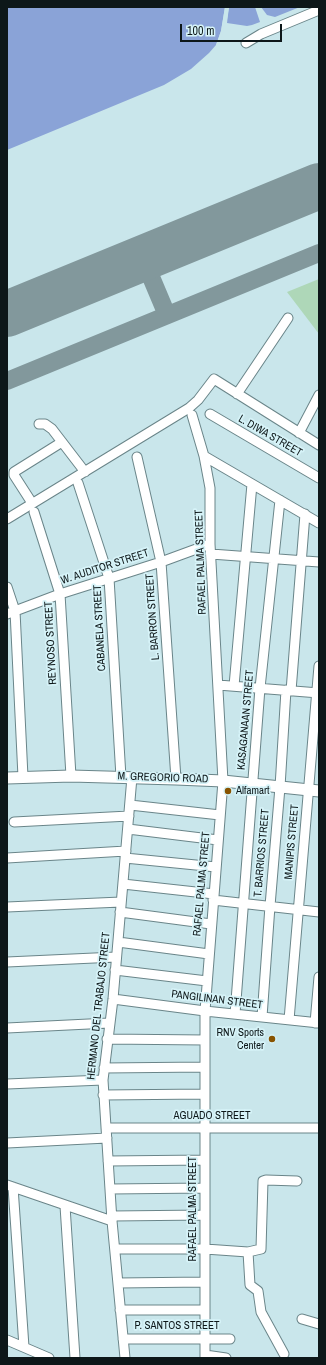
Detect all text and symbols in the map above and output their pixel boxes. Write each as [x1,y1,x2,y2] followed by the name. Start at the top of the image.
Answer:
[182,16,284,42] scale bar
[187,23,214,39] text: 100 m
[236,412,304,460] street label: L. DIWA STREET
[193,509,209,615] street label: RAFAEL PALMA STREET
[59,547,151,587] street label: W. AUDITOR STREET
[143,573,163,661] street label: L. BARRON STREET
[91,585,109,671] street label: CABANELA STREET
[42,601,60,685] street label: REYNOSO STREET
[235,669,257,771] street label: KASAGANAAN STREET
[117,770,209,786] street label: M. GREGORIO ROAD
[236,784,270,798] place label: Alfamart
[223,786,233,796] marker: Alfamart
[282,804,302,880] street label: MANIPIS STREET
[252,808,272,898] street label: T. BARRIOS STREET
[191,831,213,937] street label: RAFAEL PALMA STREET
[85,932,113,1080] street label: HERMANO DEL TRABAJO STREET
[171,988,263,1012] street label: PANGILINAN STREET
[216,1026,264,1052] place label: RNV Sports Center
[267,1034,277,1044] marker: RNV Sports Center
[173,1109,251,1123] street label: AGUADO STREET
[186,1156,200,1262] street label: RAFAEL PALMA STREET
[135,1319,219,1333] street label: P. SANTOS STREET

